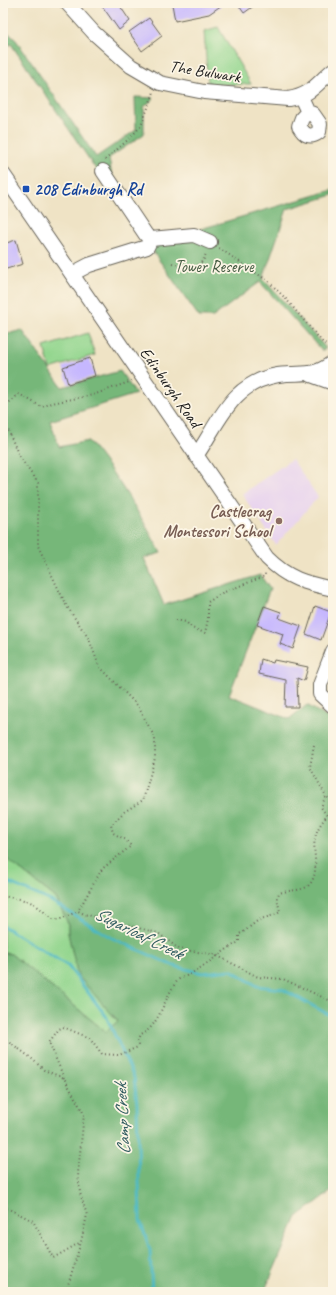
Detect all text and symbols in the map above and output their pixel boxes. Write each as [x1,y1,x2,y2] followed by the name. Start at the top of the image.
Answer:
[168,56,244,88] street label: The Bulwark
[34,179,145,200] place label: 208 Edinburgh Rd
[21,184,31,194] marker: 208 Edinburgh Rd
[174,256,255,277] park label: Tower Reserve
[135,343,207,433] street label: Edinburgh Road
[163,501,274,542] place label: Castlecrag Montessori School
[274,516,284,526] marker: Castlecrag Montessori School
[91,902,190,965] water label: Sugarloaf Creek
[109,1080,135,1155] water label: Camp Creek

